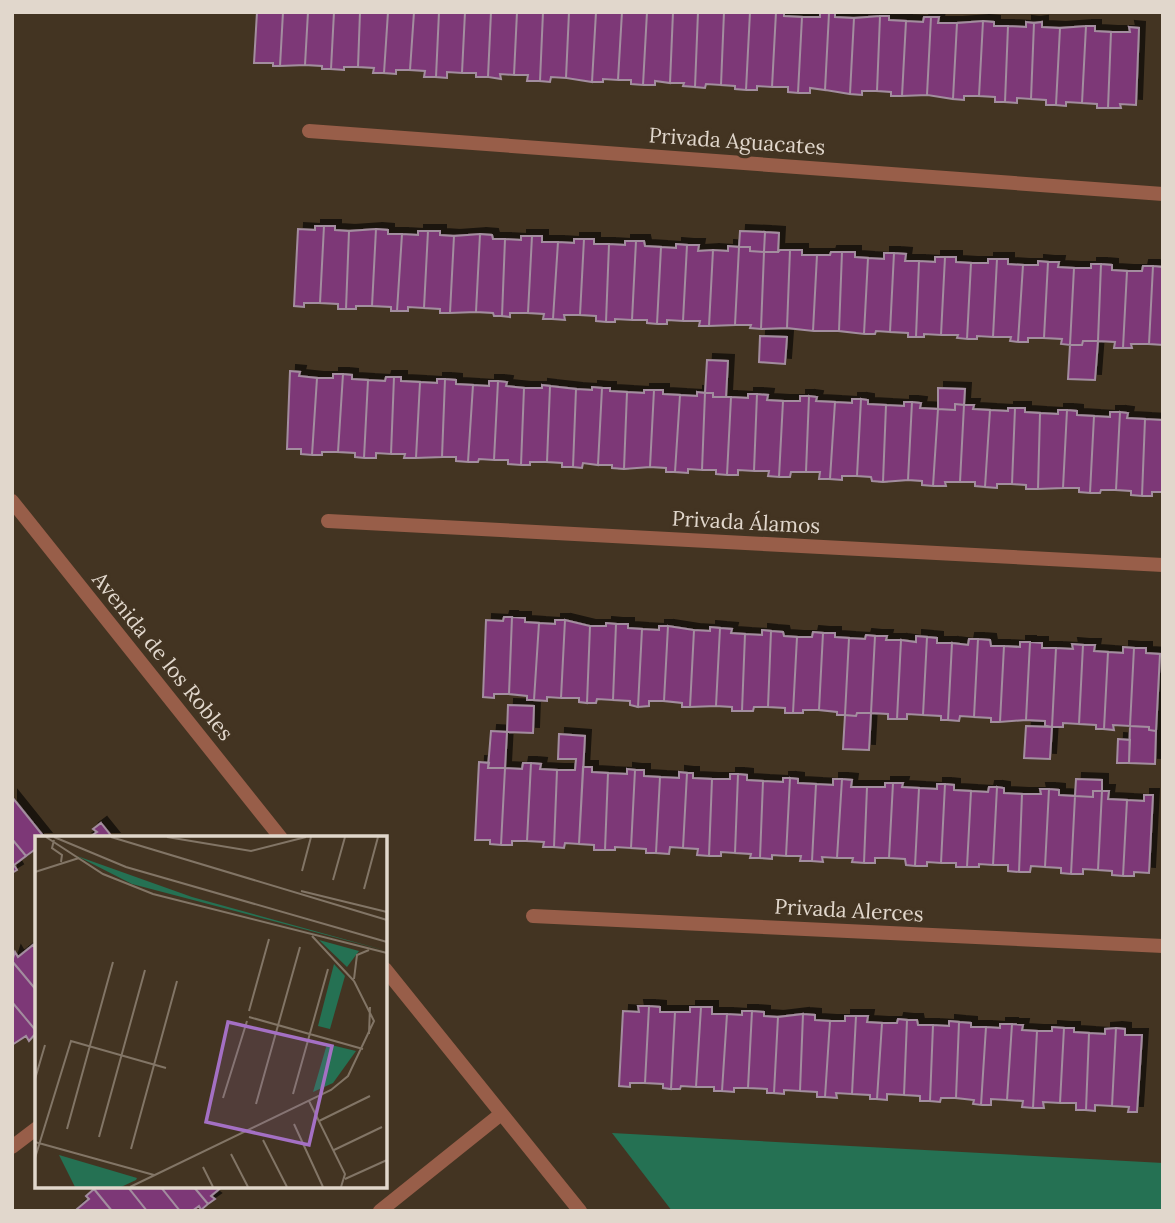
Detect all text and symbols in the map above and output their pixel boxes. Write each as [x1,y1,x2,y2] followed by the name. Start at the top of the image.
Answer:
[648,121,826,161] street label: Privada Aguacates
[671,505,821,539] street label: Privada Álamos
[86,565,239,746] street label: Avenida de los Robles
[35,836,387,1188] inset map
[774,893,924,927] street label: Privada Alerces

